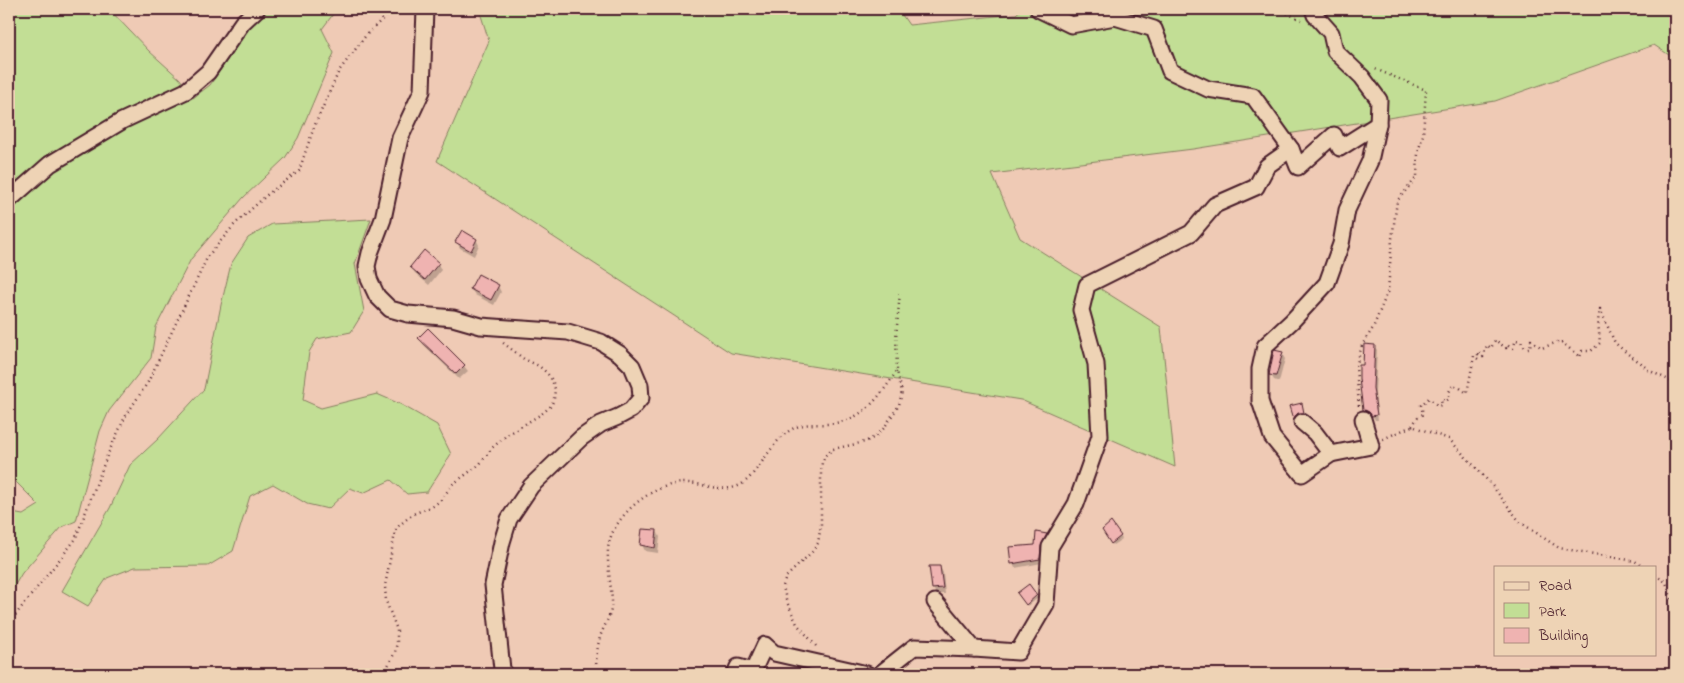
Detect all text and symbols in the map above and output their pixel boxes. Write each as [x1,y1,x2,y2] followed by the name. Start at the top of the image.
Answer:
[1494,566,1656,656] legend
[1539,575,1572,597] text: Road
[1539,601,1567,623] text: Park
[1538,625,1588,648] text: Building

